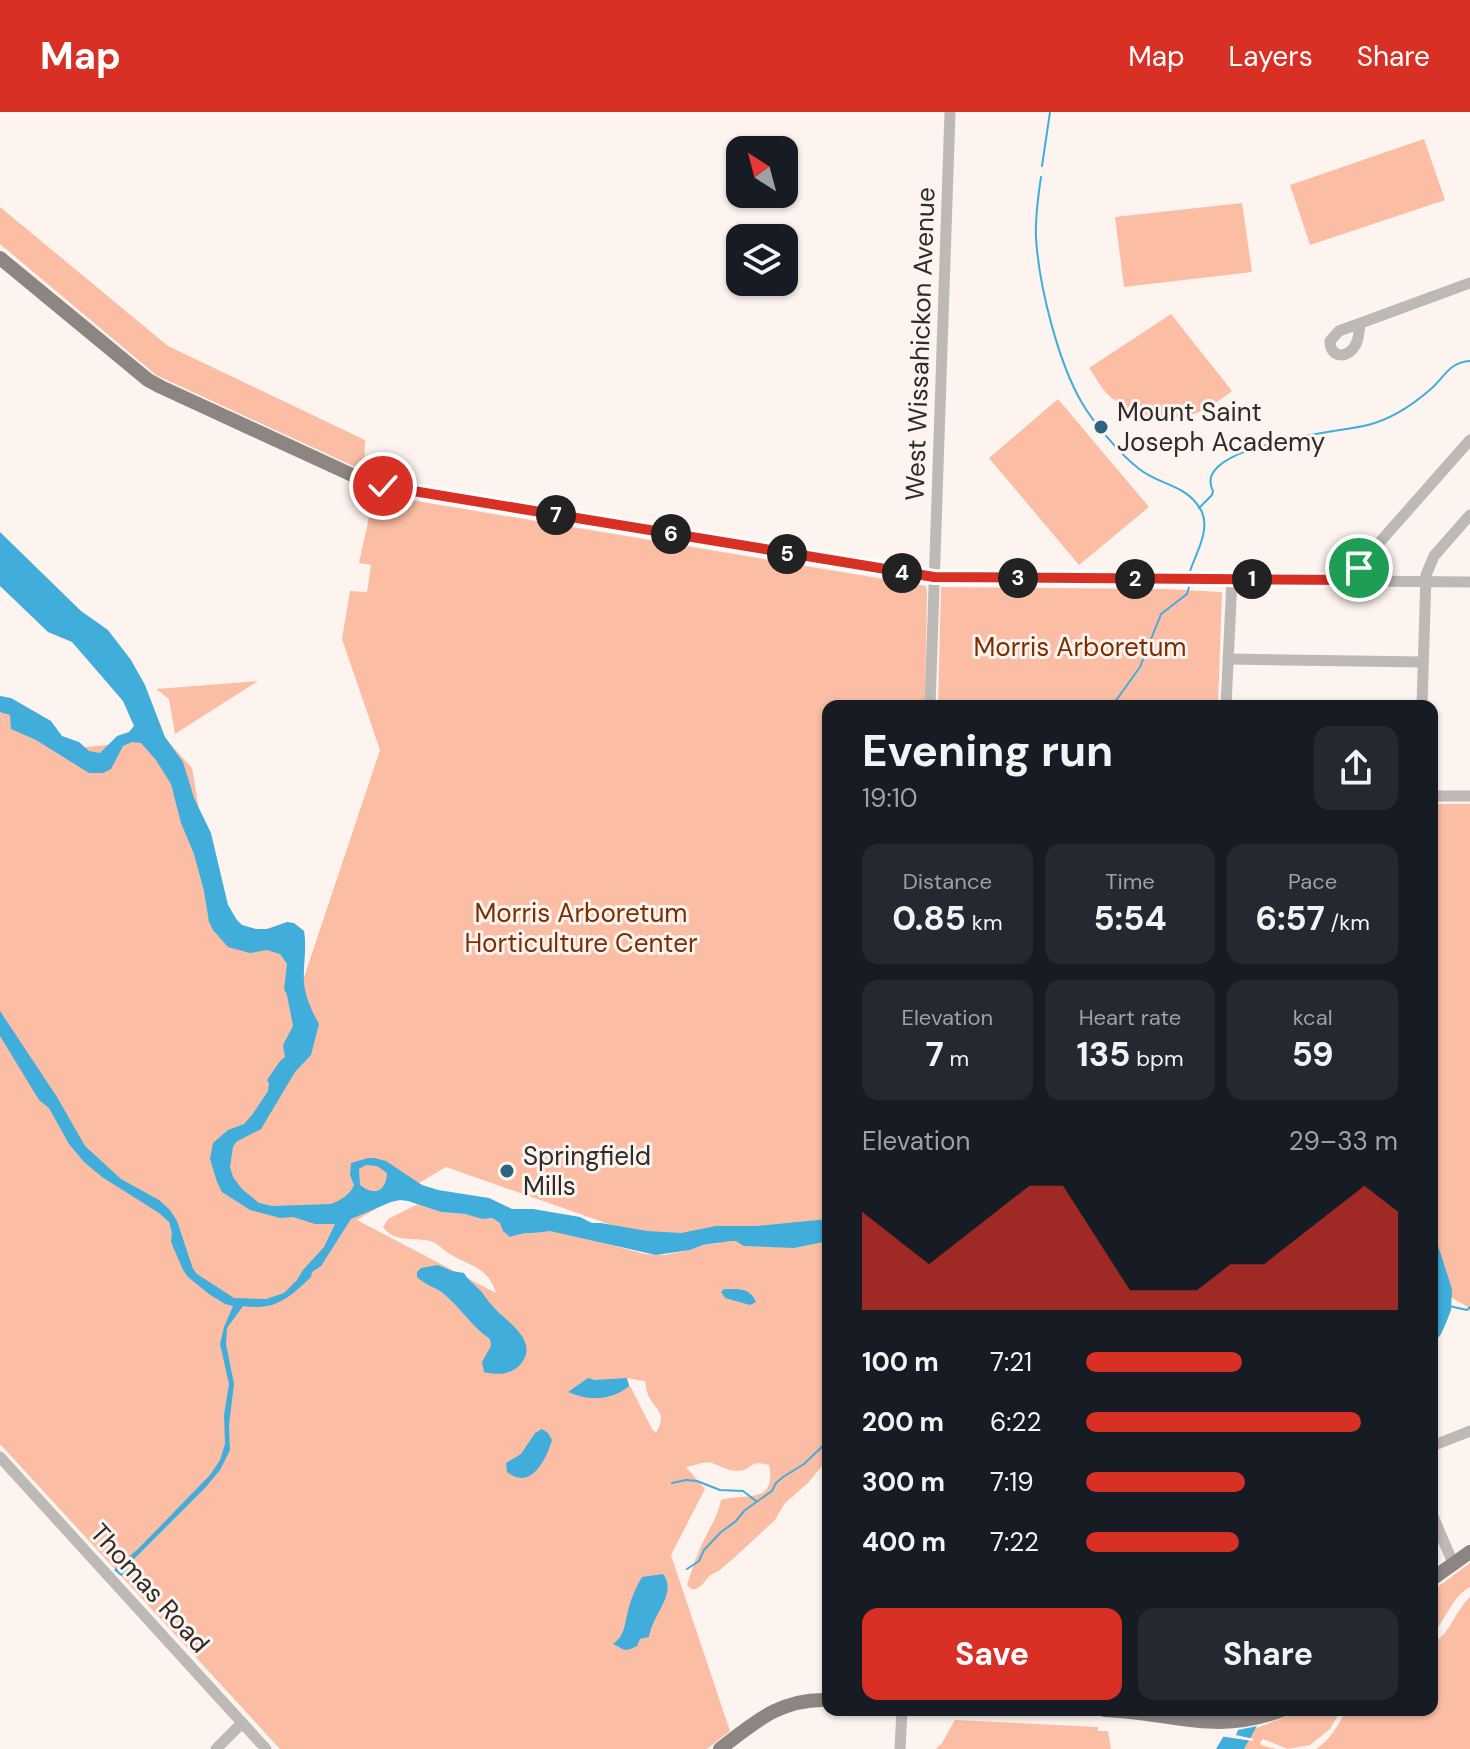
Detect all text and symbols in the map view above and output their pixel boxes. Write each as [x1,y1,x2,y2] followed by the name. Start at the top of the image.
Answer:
[40,31,121,81] text: Map
[1128,38,1185,75] text: Map
[1229,38,1313,75] text: Layers
[1357,38,1430,75] text: Share
[726,136,798,208] north arrow
[726,136,798,296] map controls
[898,187,942,501] street label: West Wissahickon Avenue
[726,224,798,296] button: layers
[1117,395,1325,459] place label: Mount Saint Joseph Academy
[1092,418,1110,436] marker: Mount Saint Joseph Academy
[349,452,417,520] pin
[361,464,405,508] icon: check
[536,495,576,535] pin: 7
[550,500,562,529] text: 7
[651,514,691,554] pin: 6
[664,519,678,548] text: 6
[767,534,807,574] pin: 5
[1325,534,1393,602] pin
[780,539,794,568] text: 5
[1337,546,1381,590] icon: arrive
[882,553,922,593] pin: 4
[895,558,909,587] text: 4
[998,558,1038,598] pin: 3
[1115,559,1155,599] pin: 2
[1232,559,1272,599] pin: 1
[1011,563,1025,592] text: 3
[1129,564,1141,593] text: 2
[1248,564,1256,593] text: 1
[973,630,1187,664] park label: Morris Arboretum
[862,722,1113,780] text: Evening run
[1314,726,1398,810] button: share
[862,781,918,815] text: 19:10
[903,867,992,896] text: Distance
[1105,867,1155,896] text: Time
[1288,867,1337,896] text: Pace
[464,896,698,960] park label: Morris Arboretum Horticulture Center
[892,896,966,941] text: 0.85
[1093,896,1167,941] text: 5:54
[1255,896,1325,941] text: 6:57
[966,908,1003,937] text: km
[1325,908,1370,937] text: /km
[901,1003,993,1032] text: Elevation
[1079,1003,1181,1032] text: Heart rate
[1293,1003,1333,1032] text: kcal
[925,1032,944,1077] text: 7
[1076,1032,1131,1077] text: 135
[1292,1032,1334,1077] text: 59
[944,1044,969,1073] text: m
[1131,1044,1184,1073] text: bpm
[862,1124,970,1158] text: Elevation
[1289,1124,1398,1158] text: 29–33 m
[523,1139,651,1203] place label: Springfield Mills
[498,1162,516,1180] marker: Springfield Mills
[862,1345,939,1379] text: 100 m
[990,1345,1032,1379] text: 7:21
[862,1405,944,1439] text: 200 m
[990,1405,1042,1439] text: 6:22
[862,1465,945,1499] text: 300 m
[990,1465,1034,1499] text: 7:19
[83,1516,217,1660] street label: Thomas Road
[862,1525,946,1559] text: 400 m
[990,1525,1039,1559] text: 7:22
[862,1608,1122,1700] button: Save
[1138,1608,1398,1700] button: Share

